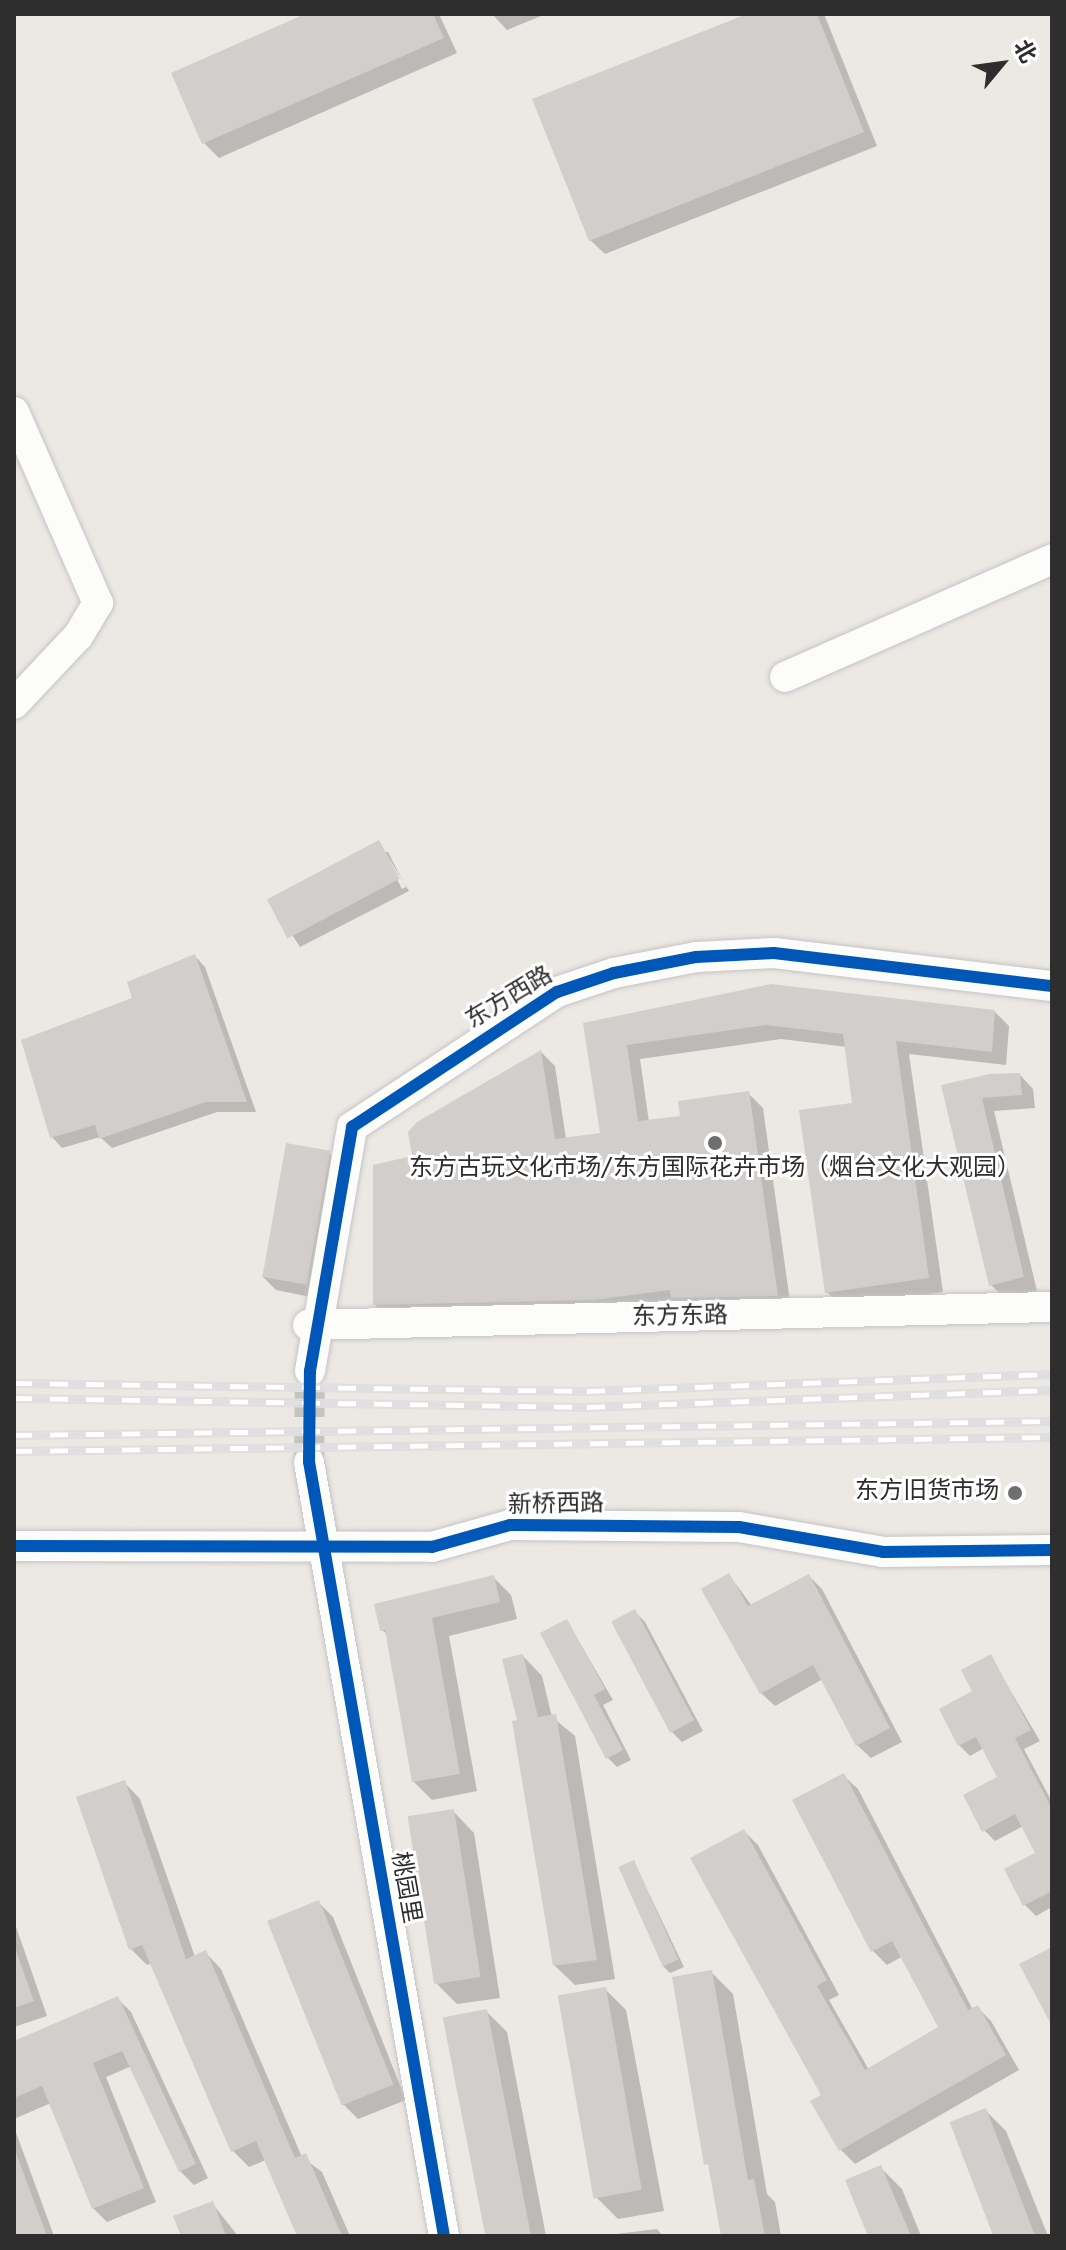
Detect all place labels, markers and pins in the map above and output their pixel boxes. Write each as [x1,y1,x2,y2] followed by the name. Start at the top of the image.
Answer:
[706,1134,724,1152] marker: 东方古玩文化市场/东方国际花卉市场（烟台文化大观园）
[409,1156,1021,1184] place label: 东方古玩文化市场/东方国际花卉市场（烟台文化大观园）
[855,1479,999,1507] place label: 东方旧货市场
[1006,1484,1024,1502] marker: 东方旧货市场

